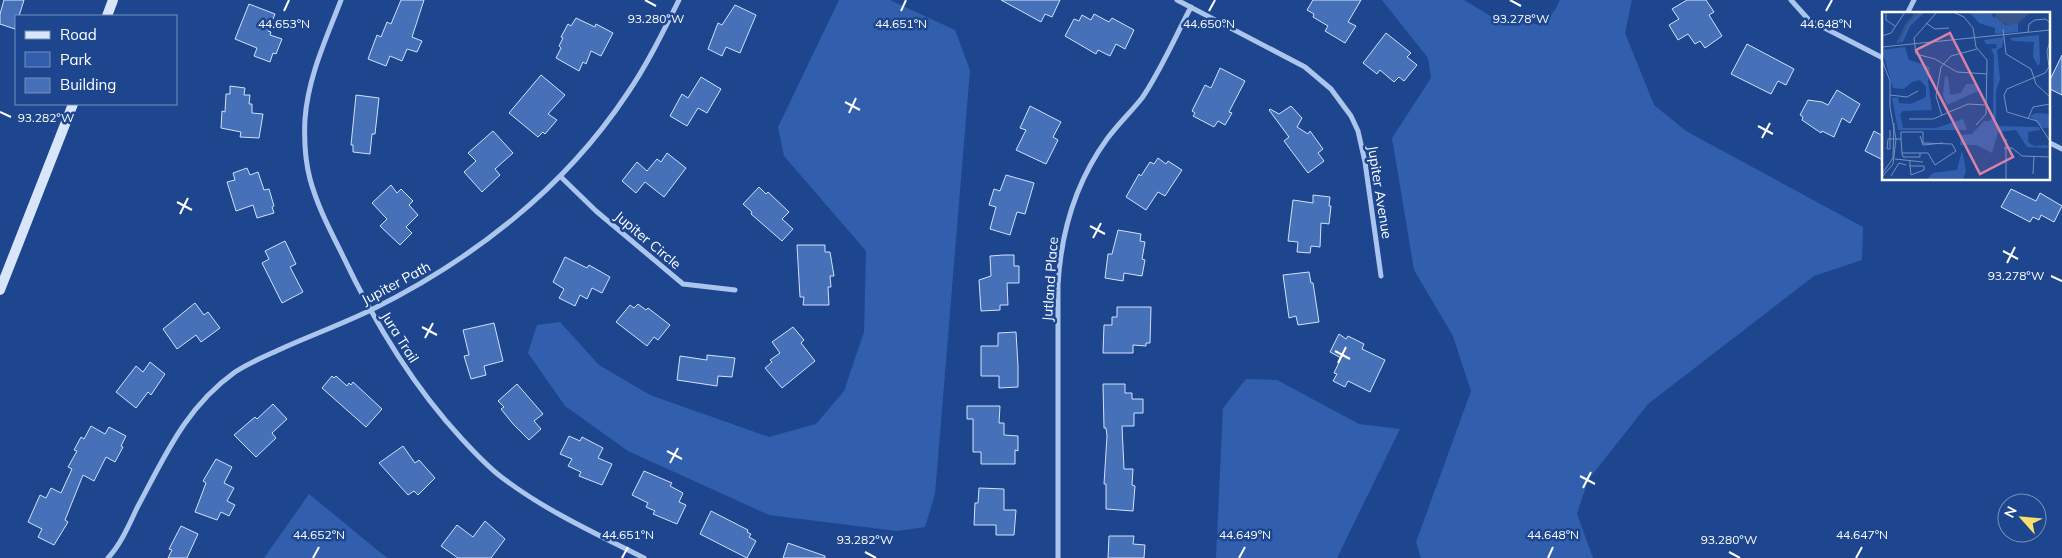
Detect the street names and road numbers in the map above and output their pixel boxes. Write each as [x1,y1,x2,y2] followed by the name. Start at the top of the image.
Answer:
[1364,144,1396,240] street label: Jupiter Avenue
[611,207,685,273] street label: Jupiter Circle
[1038,236,1062,322] street label: Jutland Place
[358,257,434,309] street label: Jupiter Path
[377,308,423,366] street label: Jura Trail

